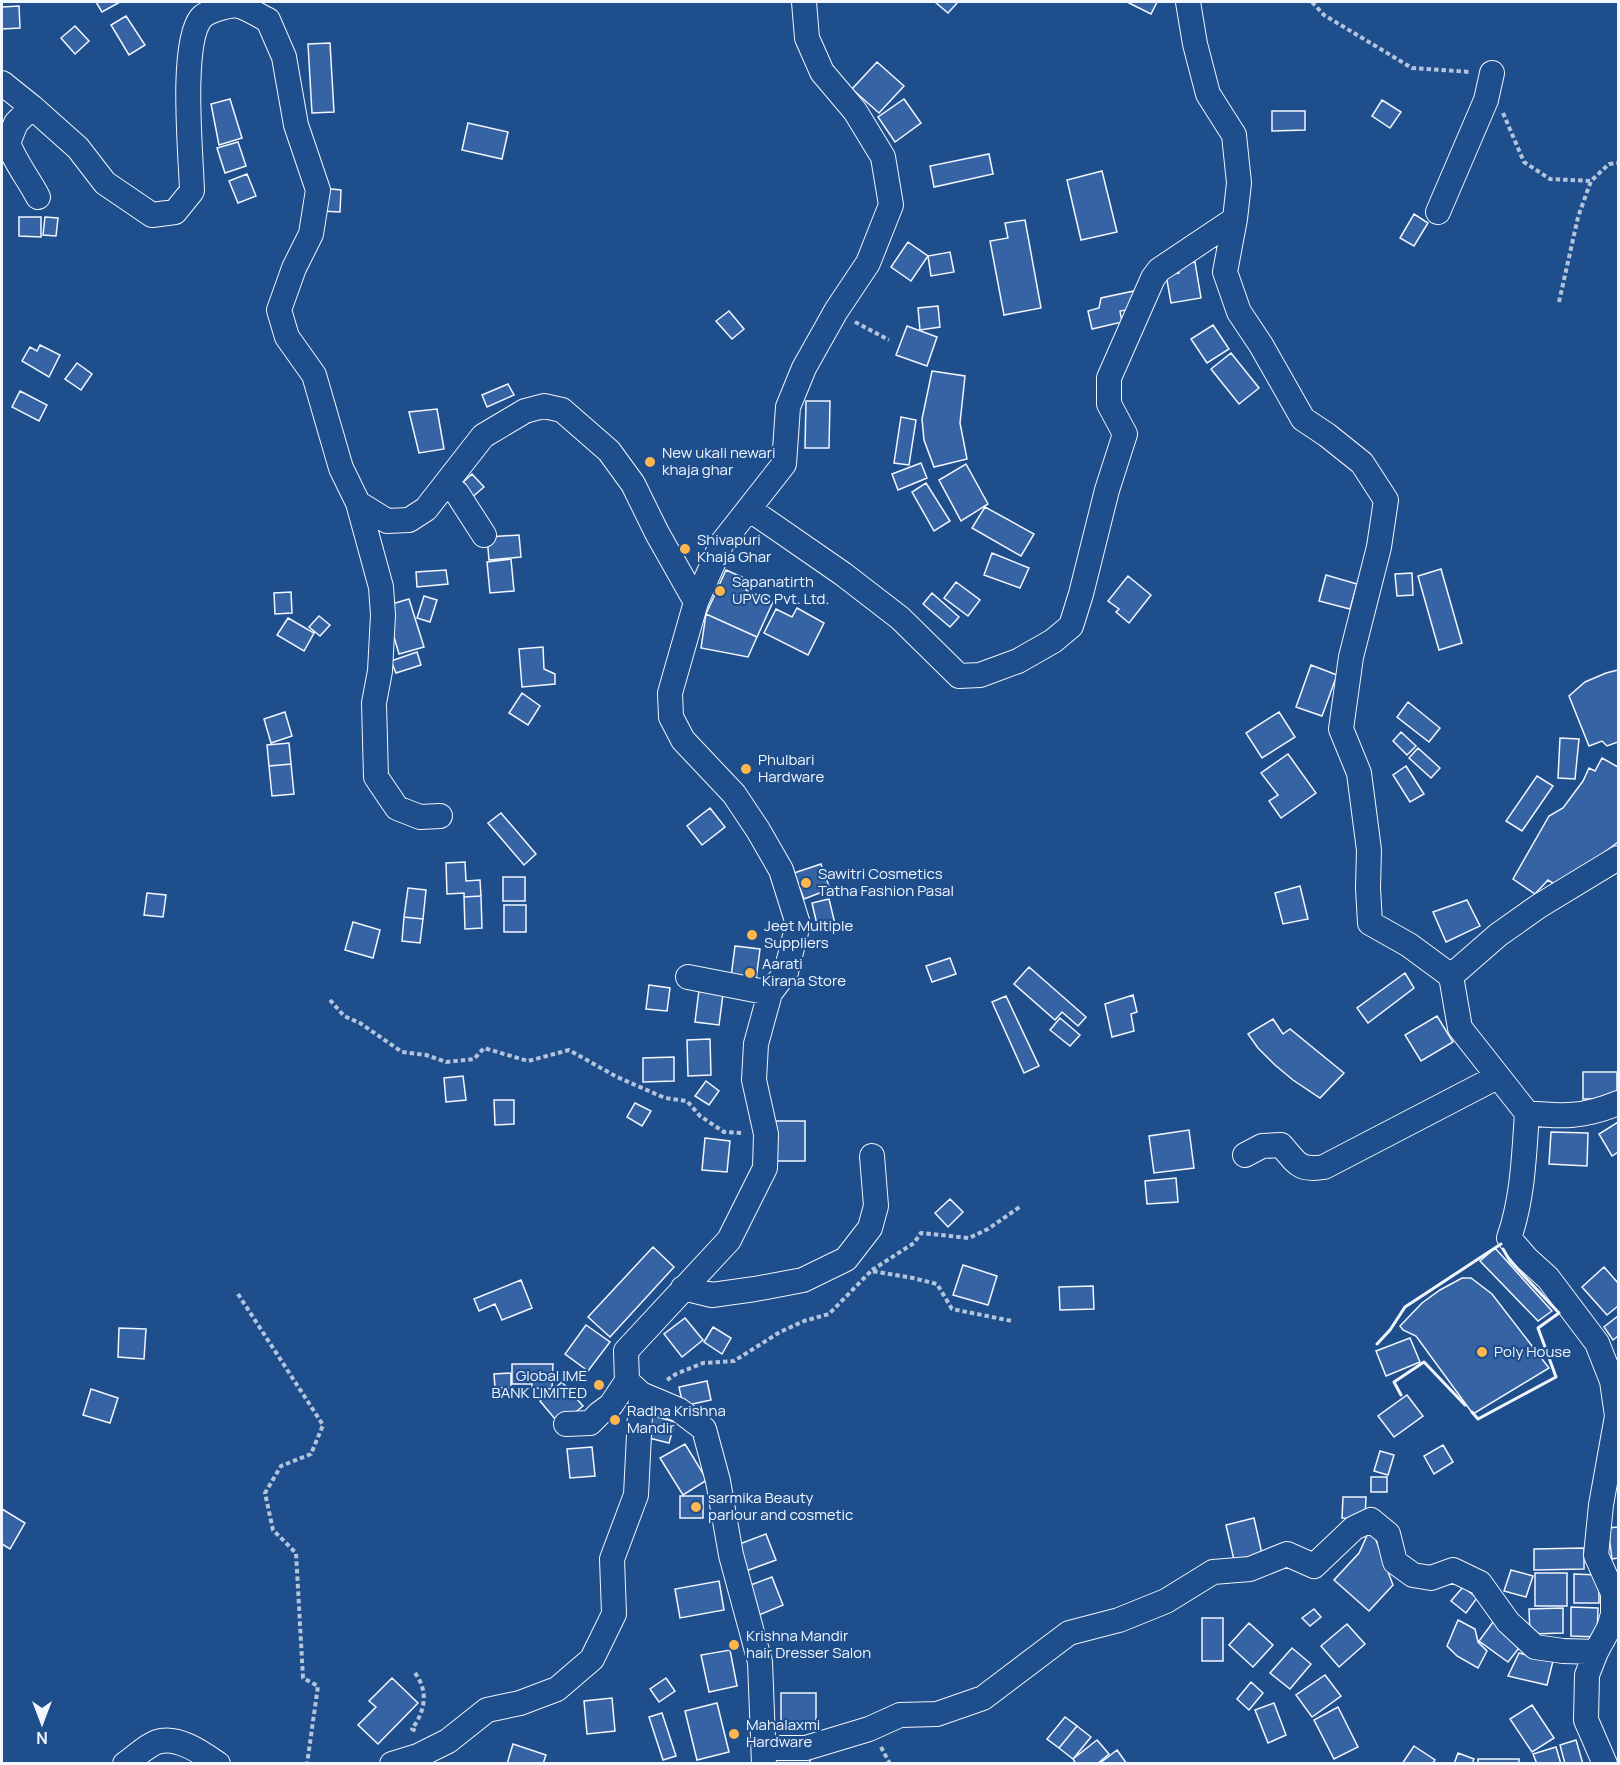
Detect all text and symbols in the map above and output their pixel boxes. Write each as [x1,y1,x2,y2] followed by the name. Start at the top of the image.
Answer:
[662,442,776,480] place label: New ukali newari khaja ghar
[643,455,657,469] marker: New ukali newari khaja ghar
[697,529,772,567] place label: Shivapuri Khaja Ghar
[678,542,692,556] marker: Shivapuri Khaja Ghar
[732,571,829,609] place label: Sapanatirth UPVC Pvt. Ltd.
[713,584,727,598] marker: Sapanatirth UPVC Pvt. Ltd.
[758,749,824,787] place label: Phulbari Hardware
[739,762,753,776] marker: Phulbari Hardware
[818,863,954,901] place label: Sawitri Cosmetics Tatha Fashion Pasal
[799,876,813,890] marker: Sawitri Cosmetics Tatha Fashion Pasal
[764,915,853,953] place label: Jeet Multiple Suppliers
[745,928,759,942] marker: Jeet Multiple Suppliers
[762,953,846,991] place label: Aarati Kirana Store
[743,966,757,980] marker: Aarati Kirana Store
[1494,1341,1571,1362] place label: Poly House
[1475,1345,1489,1359] marker: Poly House
[492,1365,587,1403] place label: Global IME BANK LIMITED
[592,1378,606,1392] marker: Global IME BANK LIMITED
[627,1400,726,1438] place label: Radha Krishna Mandir
[608,1413,622,1427] marker: Radha Krishna Mandir
[708,1487,853,1525] place label: sarmika Beauty parlour and cosmetic
[689,1500,703,1514] marker: sarmika Beauty parlour and cosmetic
[746,1625,871,1663] place label: Krishna Mandir hair Dresser Salon
[727,1638,741,1652] marker: Krishna Mandir hair Dresser Salon
[12,1693,72,1753] north arrow
[746,1714,820,1752] place label: Mahalaxmi Hardware
[36,1727,48,1749] text: N
[727,1727,741,1741] marker: Mahalaxmi Hardware

